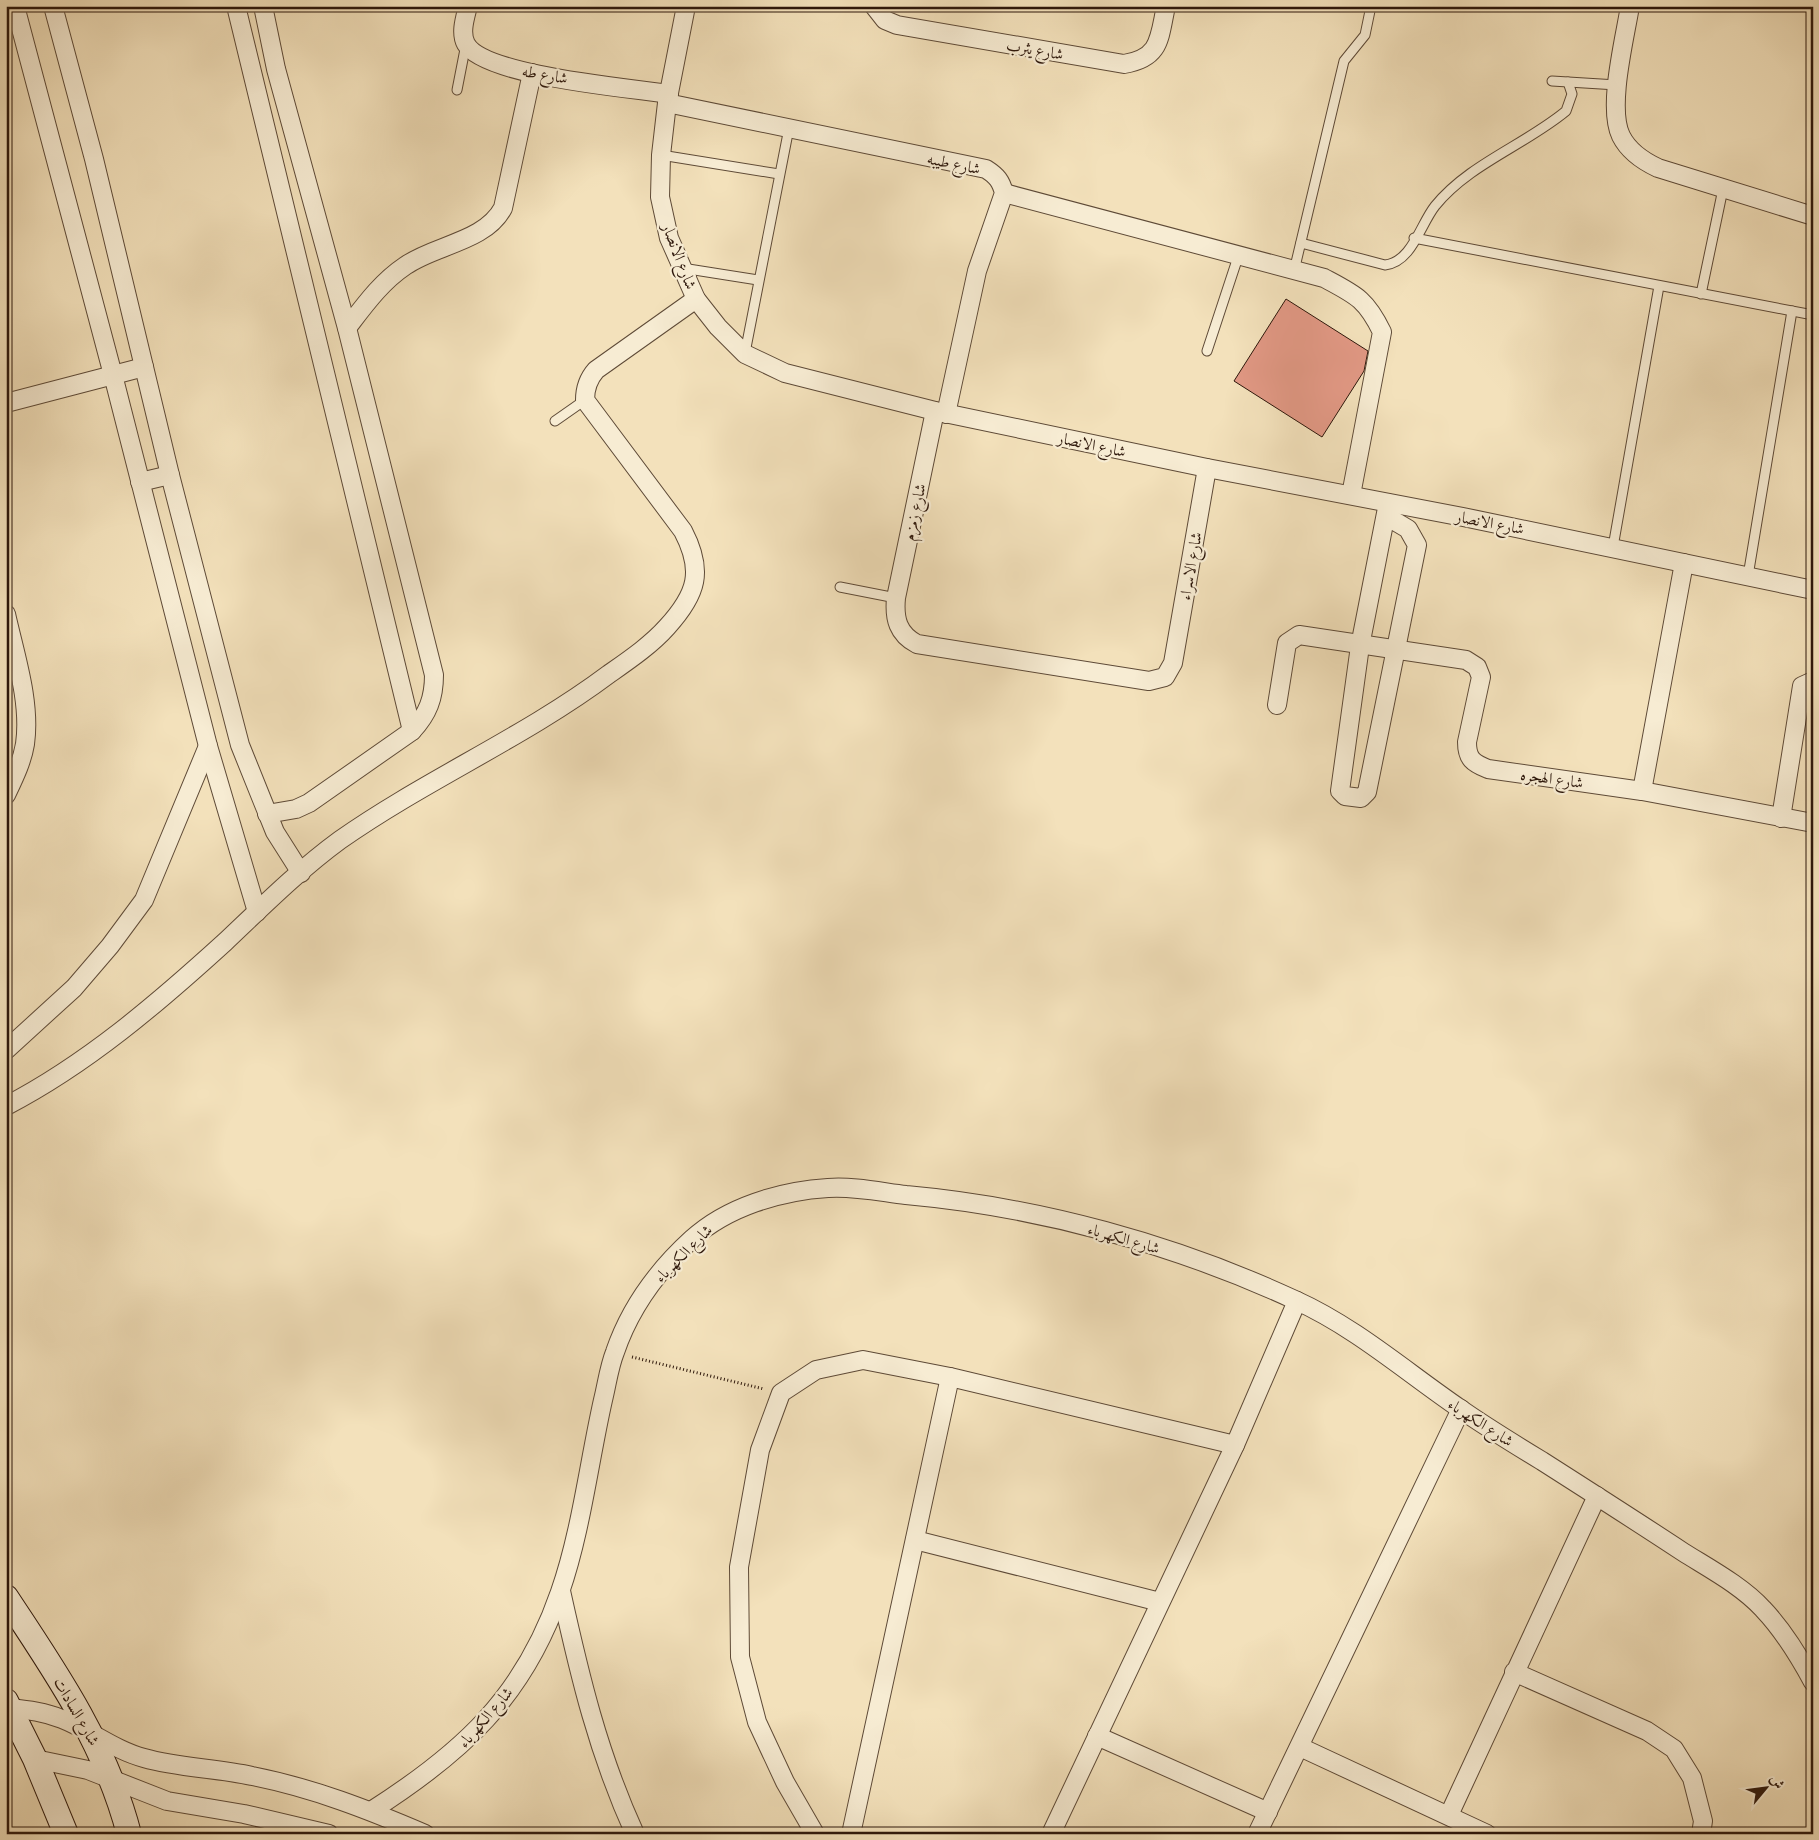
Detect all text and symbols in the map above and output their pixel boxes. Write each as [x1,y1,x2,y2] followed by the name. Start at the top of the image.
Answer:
[1004,35,1065,68] street label: شارع يثرب
[520,61,569,92] street label: شارع طه
[925,149,982,182] street label: شارع طيبه
[654,218,701,293] street label: شارع الانصار
[1053,428,1128,465] street label: شارع الانصار
[899,482,935,543] street label: شارع زمزم
[1451,506,1526,542] street label: شارع الانصار
[1175,531,1210,602] street label: شارع الاسراء
[1519,765,1585,796] street label: شارع الهجره
[1085,1219,1162,1262] street label: شارع الكهرباء
[650,1220,719,1289] street label: شارع الكهرباء
[1442,1394,1517,1454] street label: شارع الكهرباء
[46,1674,104,1751] street label: شارع السادات
[454,1683,520,1754] street label: شارع الكهرباء
[1742,1762,1792,1812] north arrow
[1766,1772,1788,1792] text: ش

